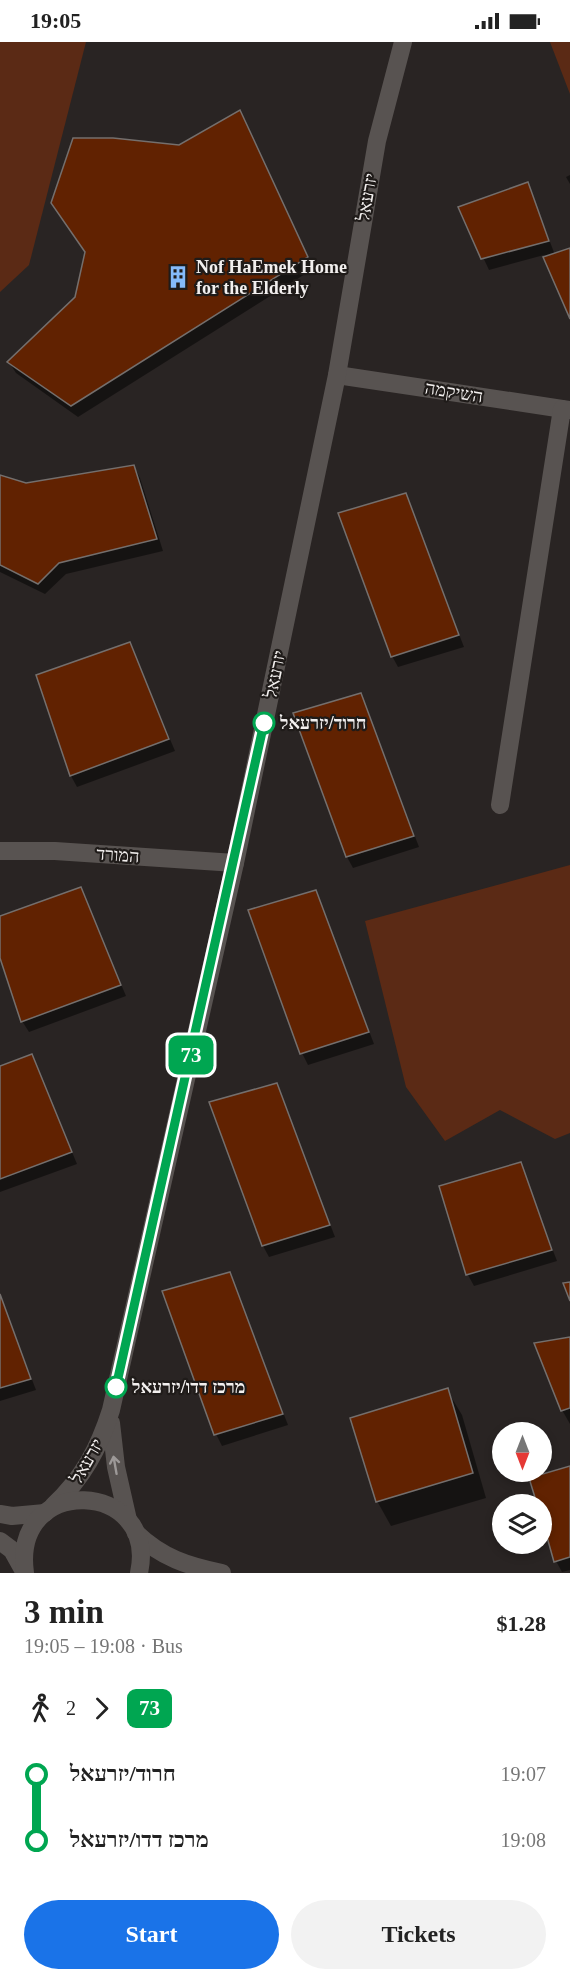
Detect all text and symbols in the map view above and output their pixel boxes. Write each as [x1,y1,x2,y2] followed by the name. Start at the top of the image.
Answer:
[30,8,81,33] text: 19:05
[353,172,381,223] street label: יזרעאל
[196,257,347,298] place label: Nof HaEmek Home for the Elderly
[165,264,191,290] building icon: Nof HaEmek Home for the Elderly
[424,378,484,406] street label: השיקמה
[260,648,290,701] street label: יזרעאל
[253,712,275,734] marker: חרוד/יזרעאל
[279,713,367,733] place label: חרוד/יזרעאל
[96,844,140,866] street label: המורד
[164,1036,218,1074] line badge: 73
[181,1043,202,1067] text: 73
[105,1376,127,1398] marker: מרכז דדו/יזרעאל
[131,1377,246,1397] place label: מרכז דדו/יזרעאל
[492,1422,552,1482] north arrow
[492,1422,552,1554] map controls
[66,1435,108,1488] street label: יזרעאל
[110,1456,121,1476] one-way arrow
[492,1494,552,1554] button: layers
[24,1594,104,1630] text: 3 min
[497,1611,546,1636] text: $1.28
[24,1635,183,1657] text: 19:05 – 19:08 · Bus
[24,1692,57,1725] icon: walk
[85,1692,118,1725] icon: forward
[139,1696,160,1720] text: 73
[66,1697,76,1719] text: 2
[70,1761,176,1786] text: חרוד/יזרעאל
[500,1763,546,1785] text: 19:07
[70,1827,209,1852] text: מרכז דדו/יזרעאל
[500,1829,546,1851] text: 19:08
[24,1900,279,1969] button: Start
[291,1900,546,1969] button: Tickets

